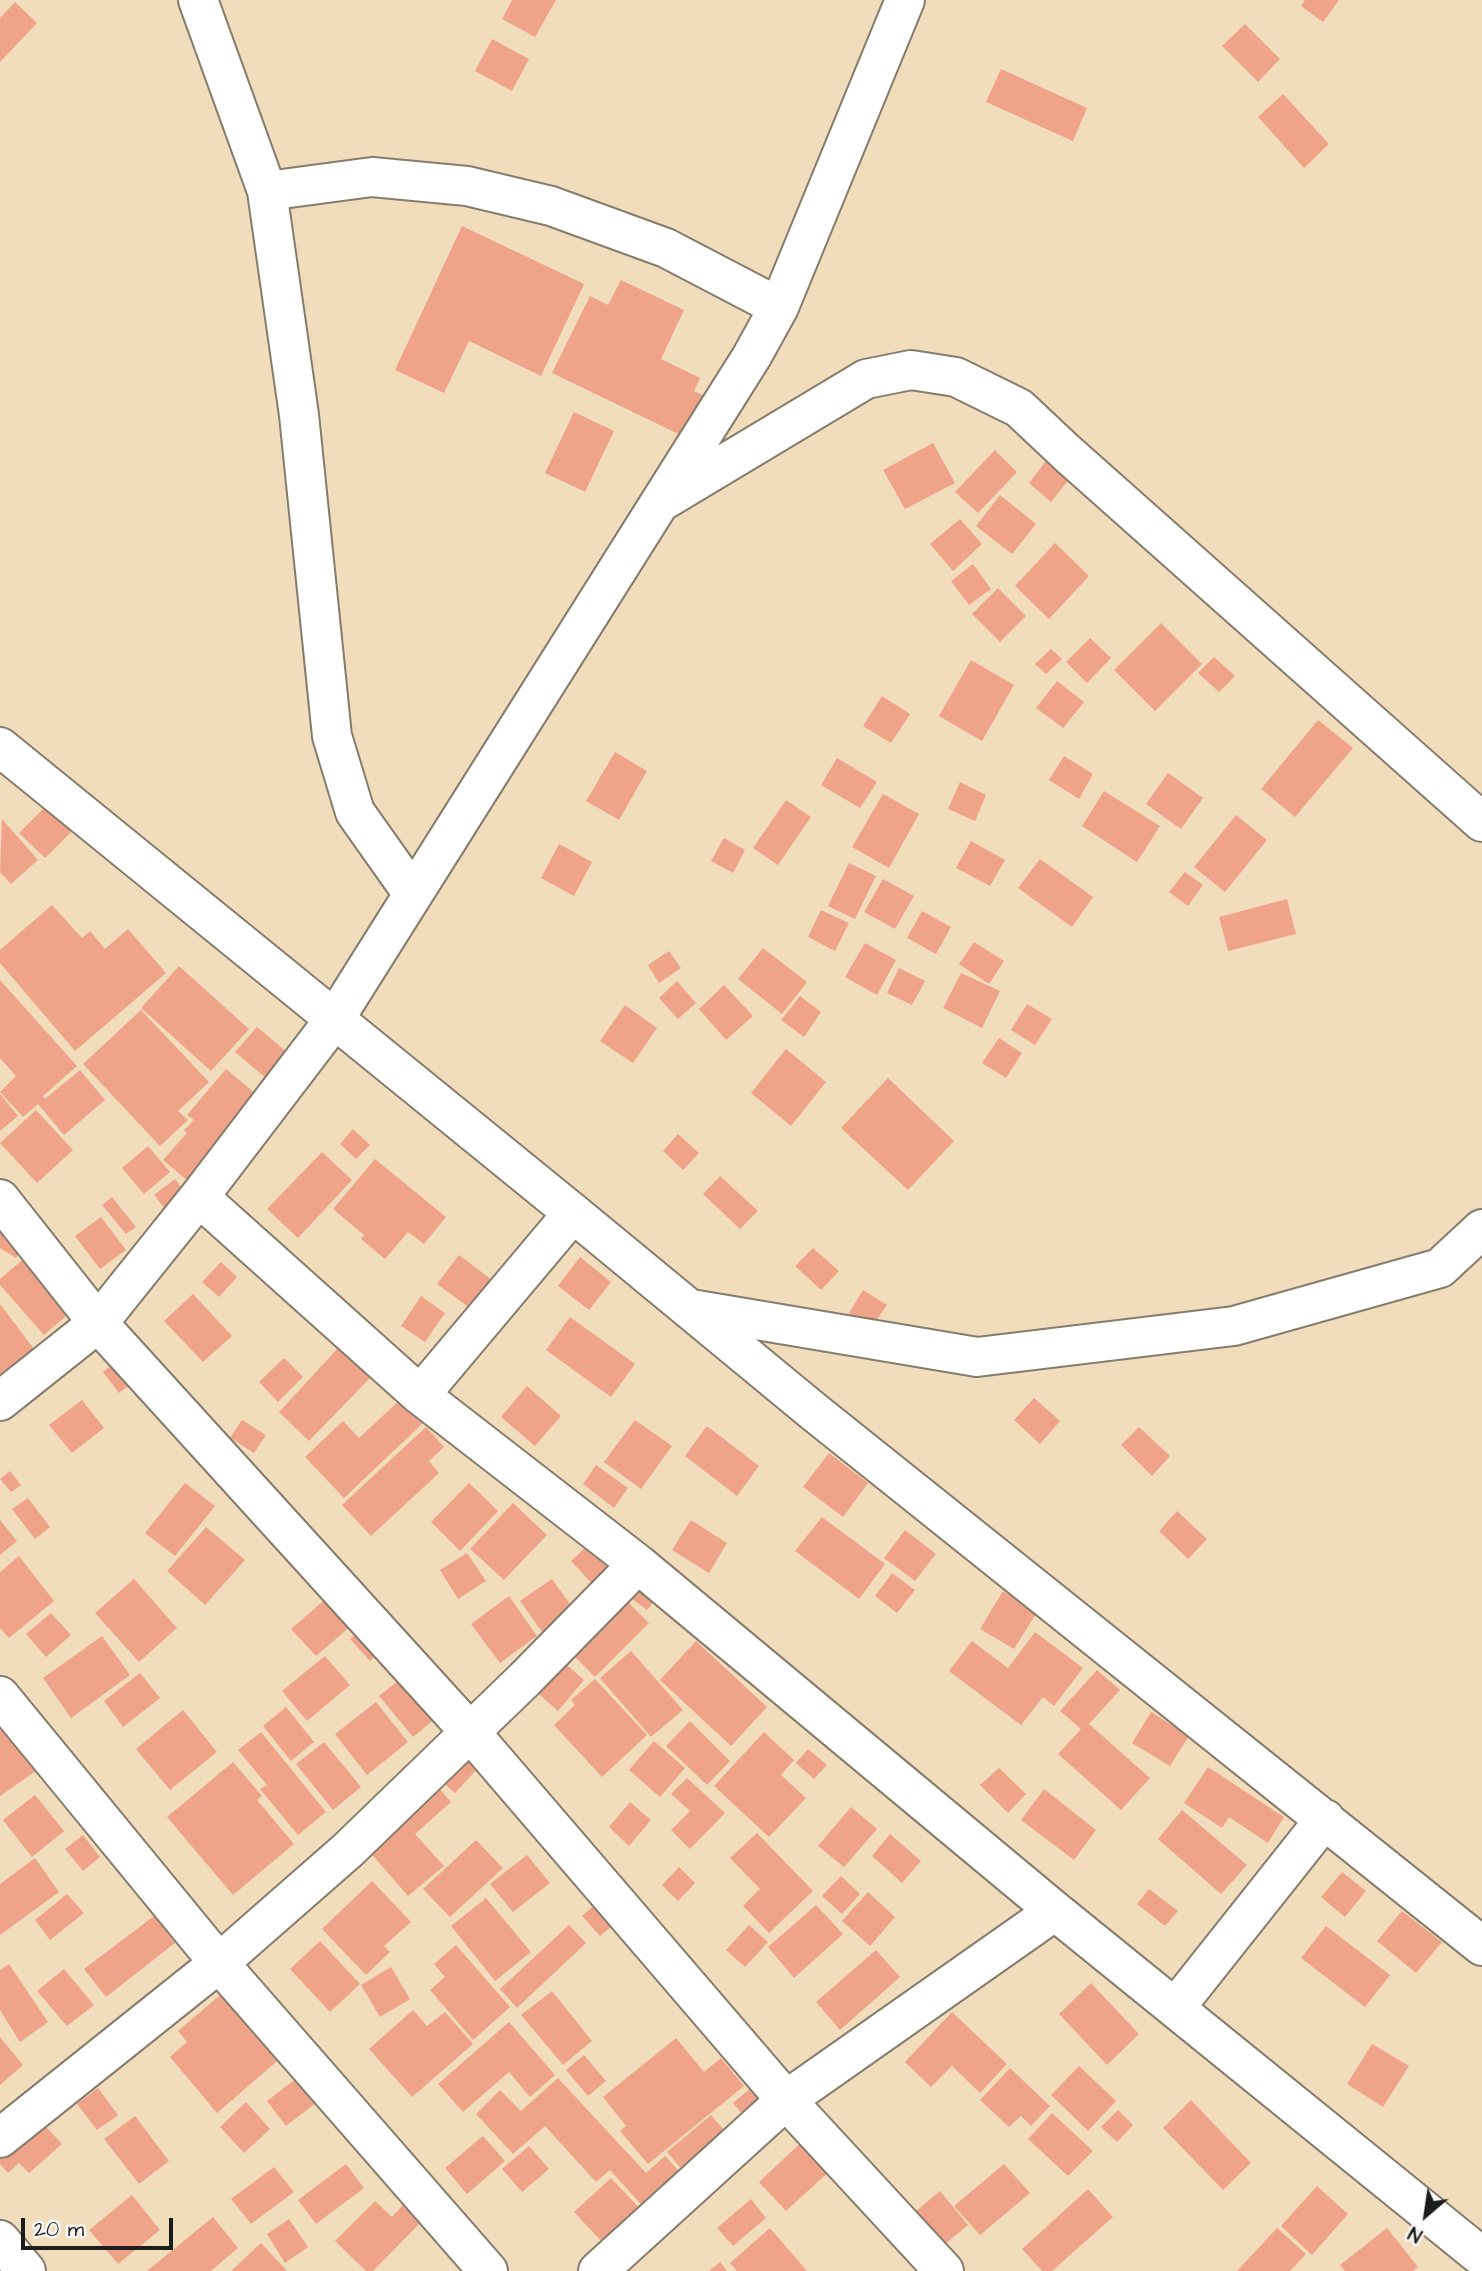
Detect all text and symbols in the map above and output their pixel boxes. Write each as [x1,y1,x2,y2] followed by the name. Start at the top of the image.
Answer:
[1391,2180,1461,2250] north arrow
[24,2204,177,2248] scale bar
[34,2215,84,2244] text: 20 m
[1404,2219,1427,2249] text: N

